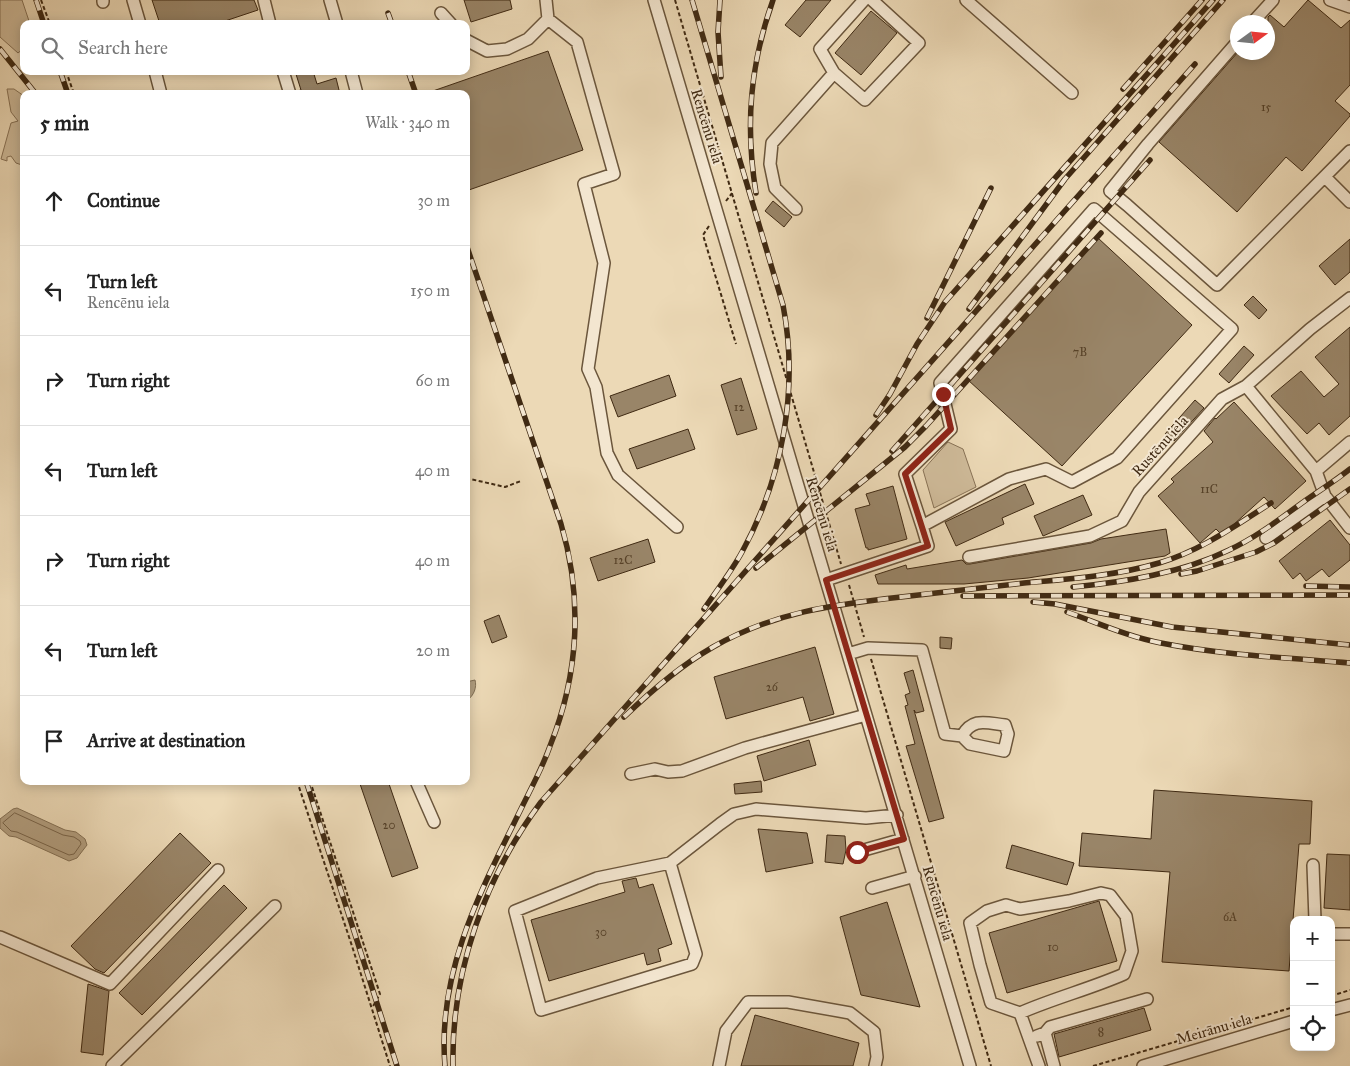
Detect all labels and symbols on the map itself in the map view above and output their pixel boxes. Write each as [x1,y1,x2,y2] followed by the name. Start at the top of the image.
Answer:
[1230,15,1275,60] north arrow
[687,86,727,166] street label: Rencēnu iela
[1261,100,1272,114] house number: 15
[1073,345,1087,359] house number: 7B
[932,383,955,406] route end
[734,400,744,414] house number: 12
[1128,411,1192,480] street label: Rustēnu iela
[802,474,842,554] street label: Rencēnu iela
[1200,482,1218,496] house number: 11C
[614,553,632,567] house number: 12C
[766,680,779,694] house number: 26
[383,818,395,832] house number: 20
[846,841,869,864] route start
[919,863,957,943] street label: Rencēnu iela
[1223,910,1237,924] house number: 6A
[595,925,607,939] house number: 30
[1047,940,1059,954] house number: 10
[1174,1009,1254,1048] street label: Meirānu iela
[1098,1025,1104,1039] house number: 8

